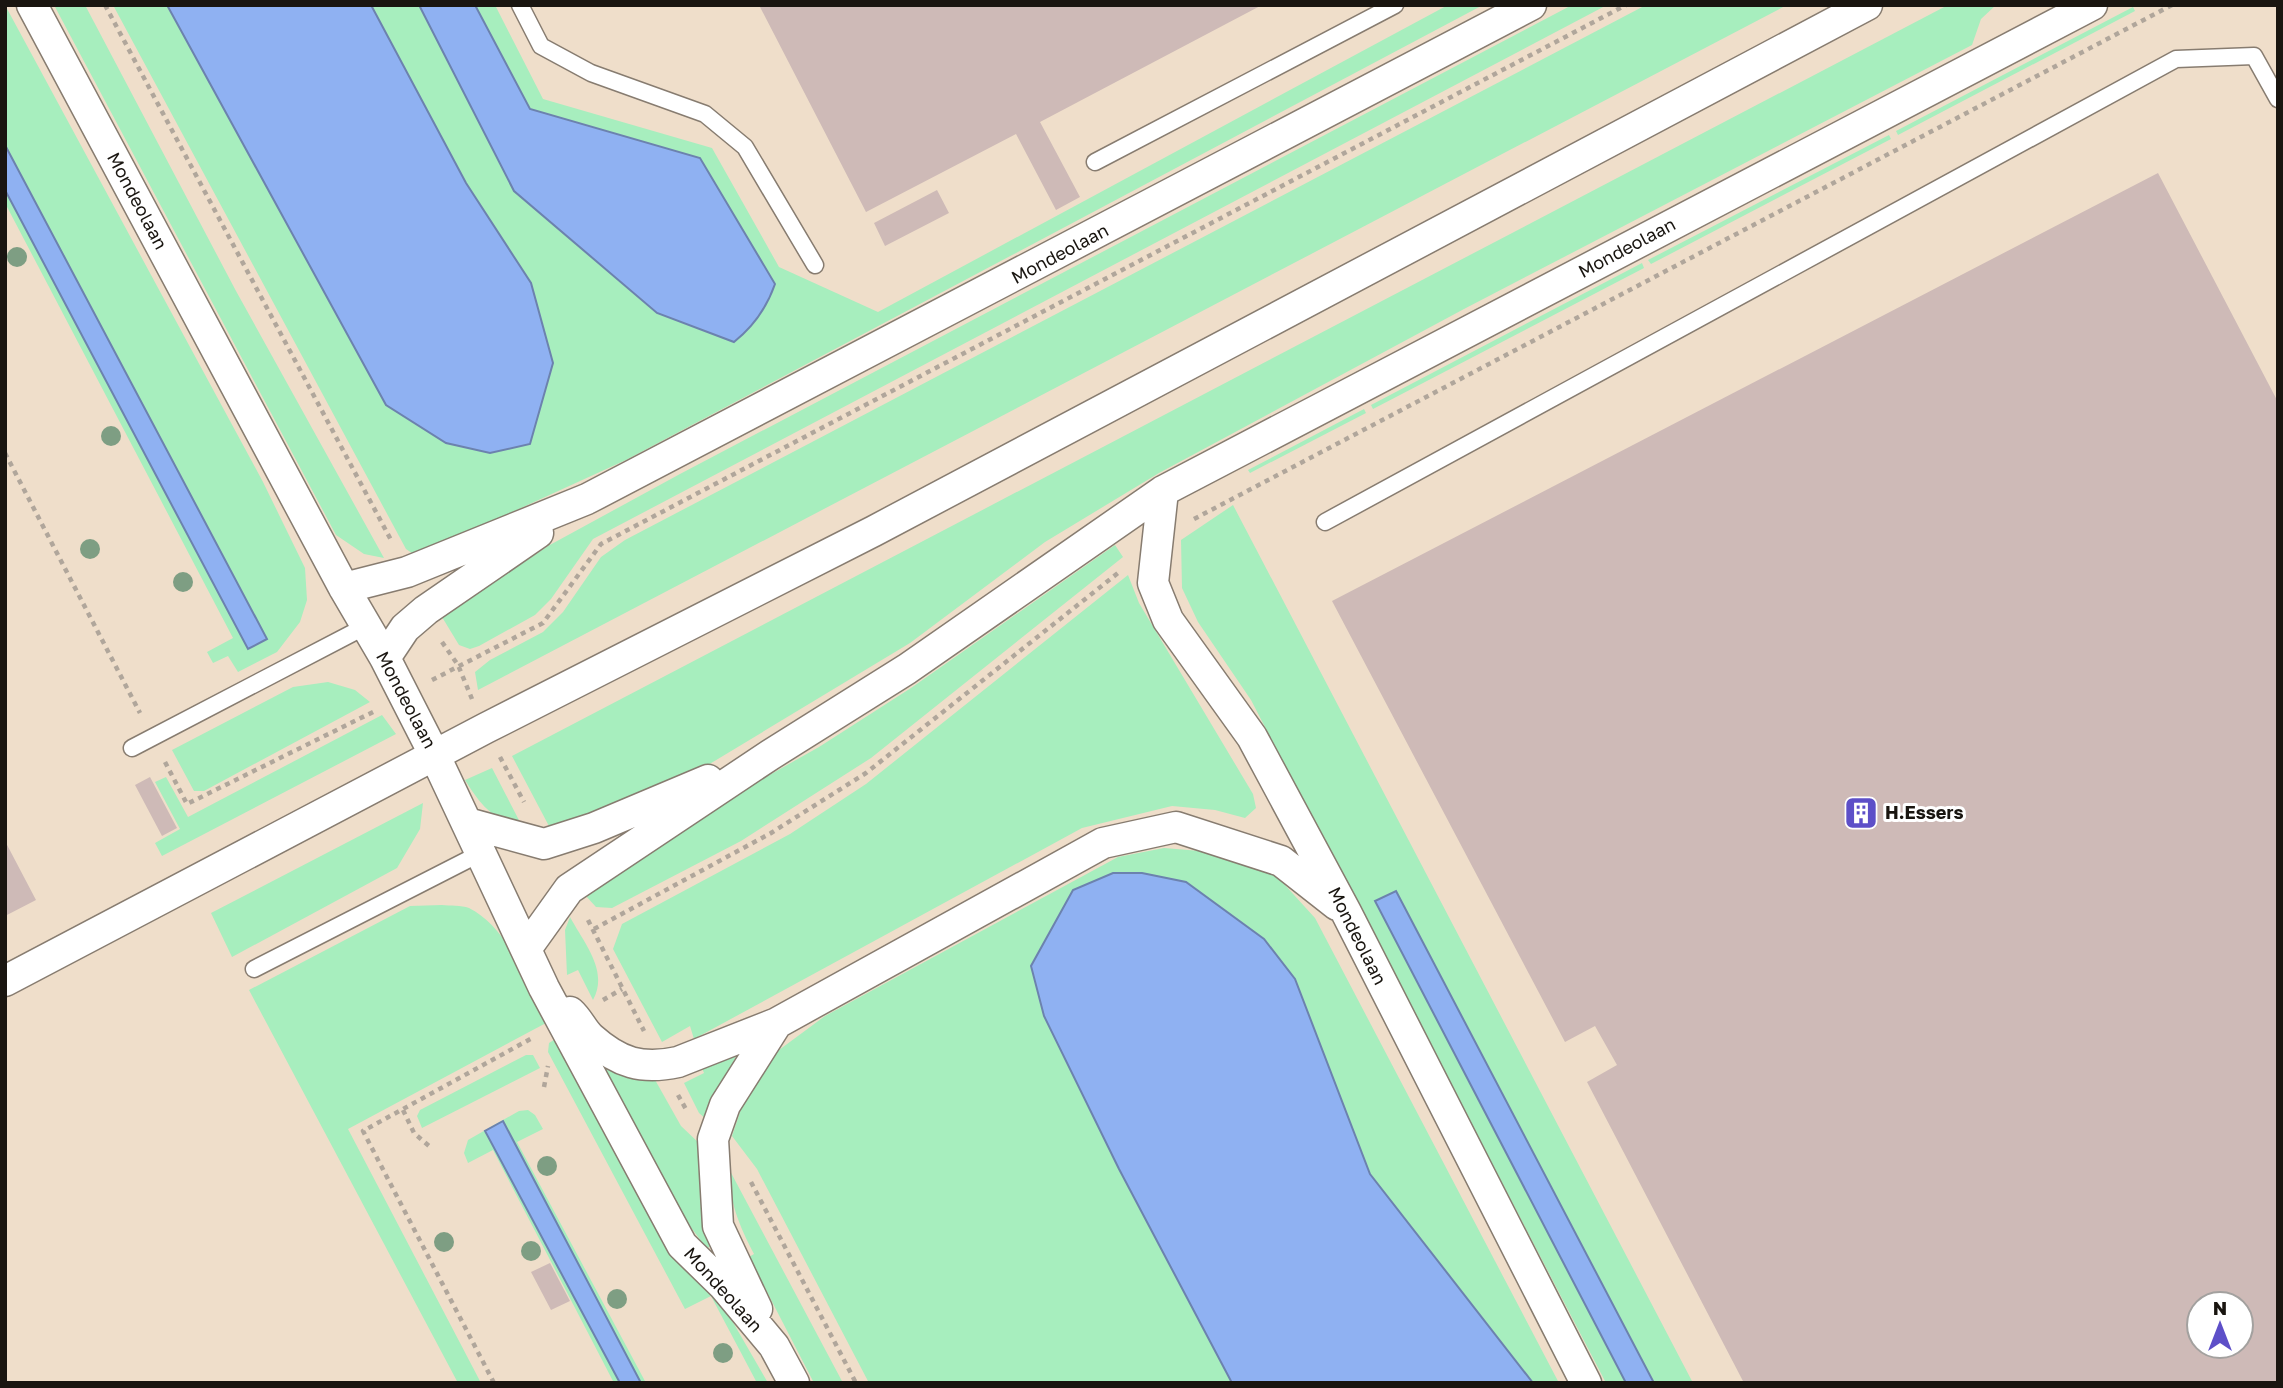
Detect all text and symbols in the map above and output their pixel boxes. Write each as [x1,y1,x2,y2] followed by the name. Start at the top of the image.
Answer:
[103,148,173,253] street label: Mondeolaan
[1574,212,1679,282] street label: Mondeolaan
[1007,218,1112,288] street label: Mondeolaan
[372,647,442,752] street label: Mondeolaan
[1842,794,1880,832] building icon: H.Essers
[1885,801,1964,823] place label: H.Essers
[1324,883,1392,988] street label: Mondeolaan
[680,1242,768,1336] street label: Mondeolaan
[2185,1290,2255,1360] north arrow
[2213,1296,2227,1319] text: N

